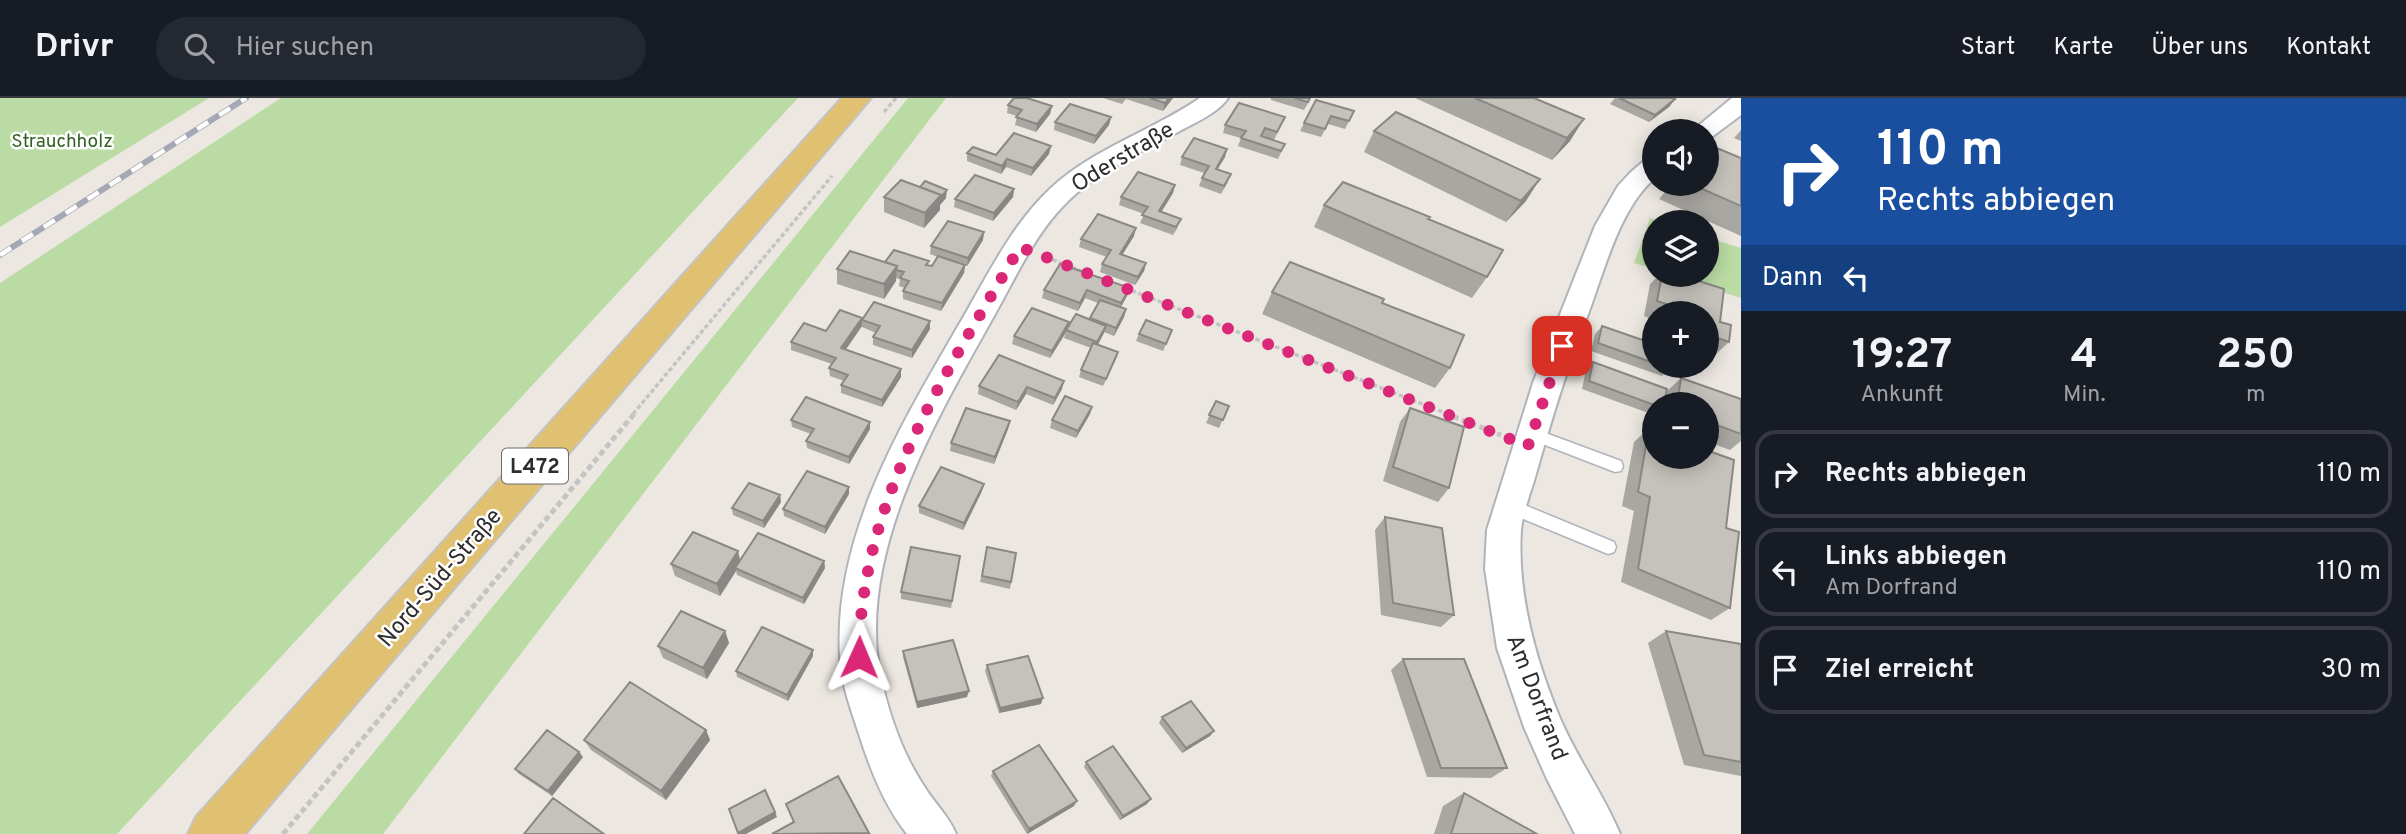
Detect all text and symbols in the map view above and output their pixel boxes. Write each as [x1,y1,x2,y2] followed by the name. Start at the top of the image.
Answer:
[156,17,646,80] search box
[35,27,114,69] text: Drivr
[180,29,218,67] icon: search
[236,32,374,65] text: Hier suchen
[1961,33,2015,63] text: Start
[2053,33,2113,63] text: Karte
[2151,33,2248,63] text: Über uns
[2286,33,2371,63] text: Kontakt
[1067,116,1180,200] street label: Oderstraße
[1642,119,1719,469] map controls
[1642,119,1719,196] button: sound
[1877,121,2004,183] text: 110 m
[1762,126,1853,217] icon: right
[11,130,113,154] park label: Strauchholz
[1877,182,2115,222] text: Rechts abbiegen
[1642,210,1719,287] button: layers
[1837,259,1875,297] icon: left
[1762,262,1823,295] text: Dann
[1642,301,1719,378] button: +
[1532,316,1592,376] pin
[1543,327,1581,365] icon: arrive
[1852,330,1952,383] text: 19:27
[2071,330,2098,383] text: 4
[2216,330,2295,383] text: 250
[1861,381,1944,410] text: Ankunft
[2063,381,2106,410] text: Min.
[2246,381,2266,410] text: m
[1642,392,1719,469] button: −
[502,448,568,484] road number: L472
[1766,455,1804,493] icon: right
[1825,458,2027,491] text: Rechts abbiegen
[2317,458,2381,491] text: 110 m
[373,503,509,654] street label: Nord-Süd-Straße
[1825,541,2007,574] text: Links abbiegen
[1766,553,1804,591] icon: left
[2317,556,2381,589] text: 110 m
[1825,574,1958,603] text: Am Dorfrand
[822,620,896,694] position arrow
[1498,631,1573,765] street label: Am Dorfrand
[1766,651,1804,689] icon: arrive
[1825,654,1974,687] text: Ziel erreicht
[2321,654,2381,687] text: 30 m

